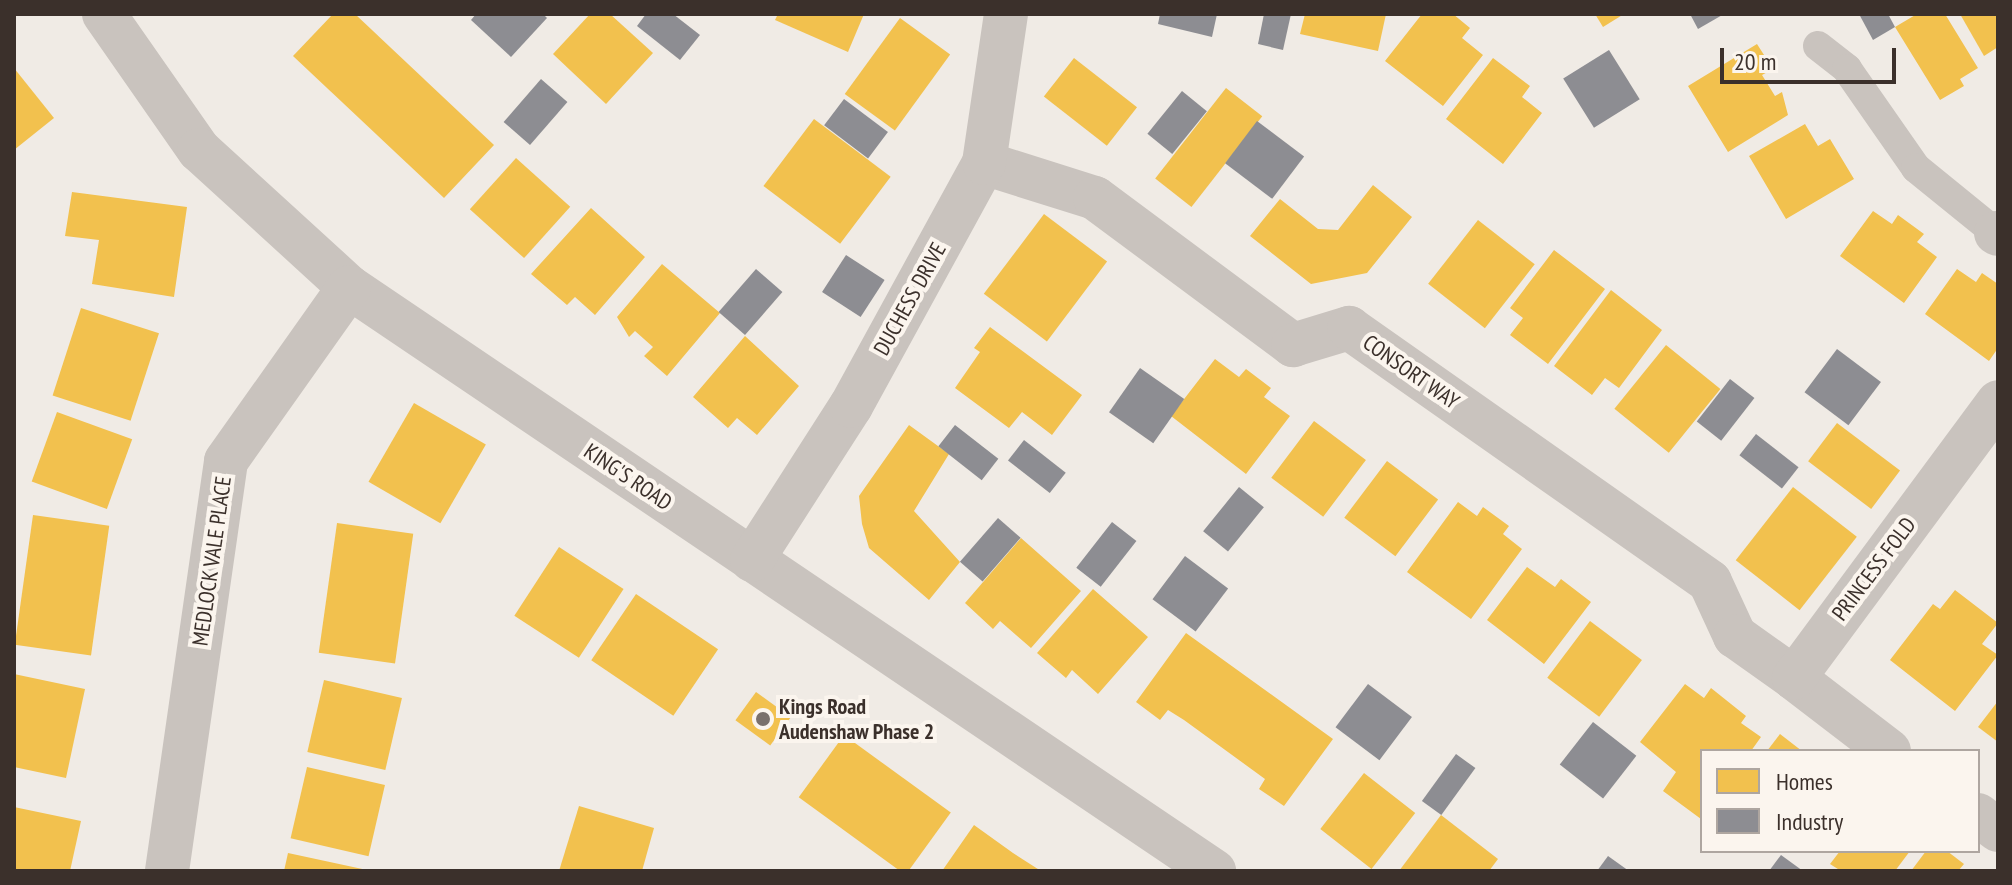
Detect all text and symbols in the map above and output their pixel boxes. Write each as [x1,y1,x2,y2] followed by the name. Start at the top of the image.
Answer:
[1724,32,1900,82] scale bar
[1734,46,1776,77] text: 20 m
[868,238,952,360] street label: DUCHESS DRIVE
[1357,329,1465,415] street label: CONSORT WAY
[579,438,677,516] street label: KING'S ROAD
[187,474,237,648] street label: MEDLOCK VALE PLACE
[1827,512,1921,626] street label: PRINCESS FOLD
[779,693,935,744] place label: Kings Road Audenshaw Phase 2
[754,710,772,728] marker: Kings Road Audenshaw Phase 2
[1700,749,1980,853] legend
[1776,766,1833,797] text: Homes
[1776,806,1843,837] text: Industry

